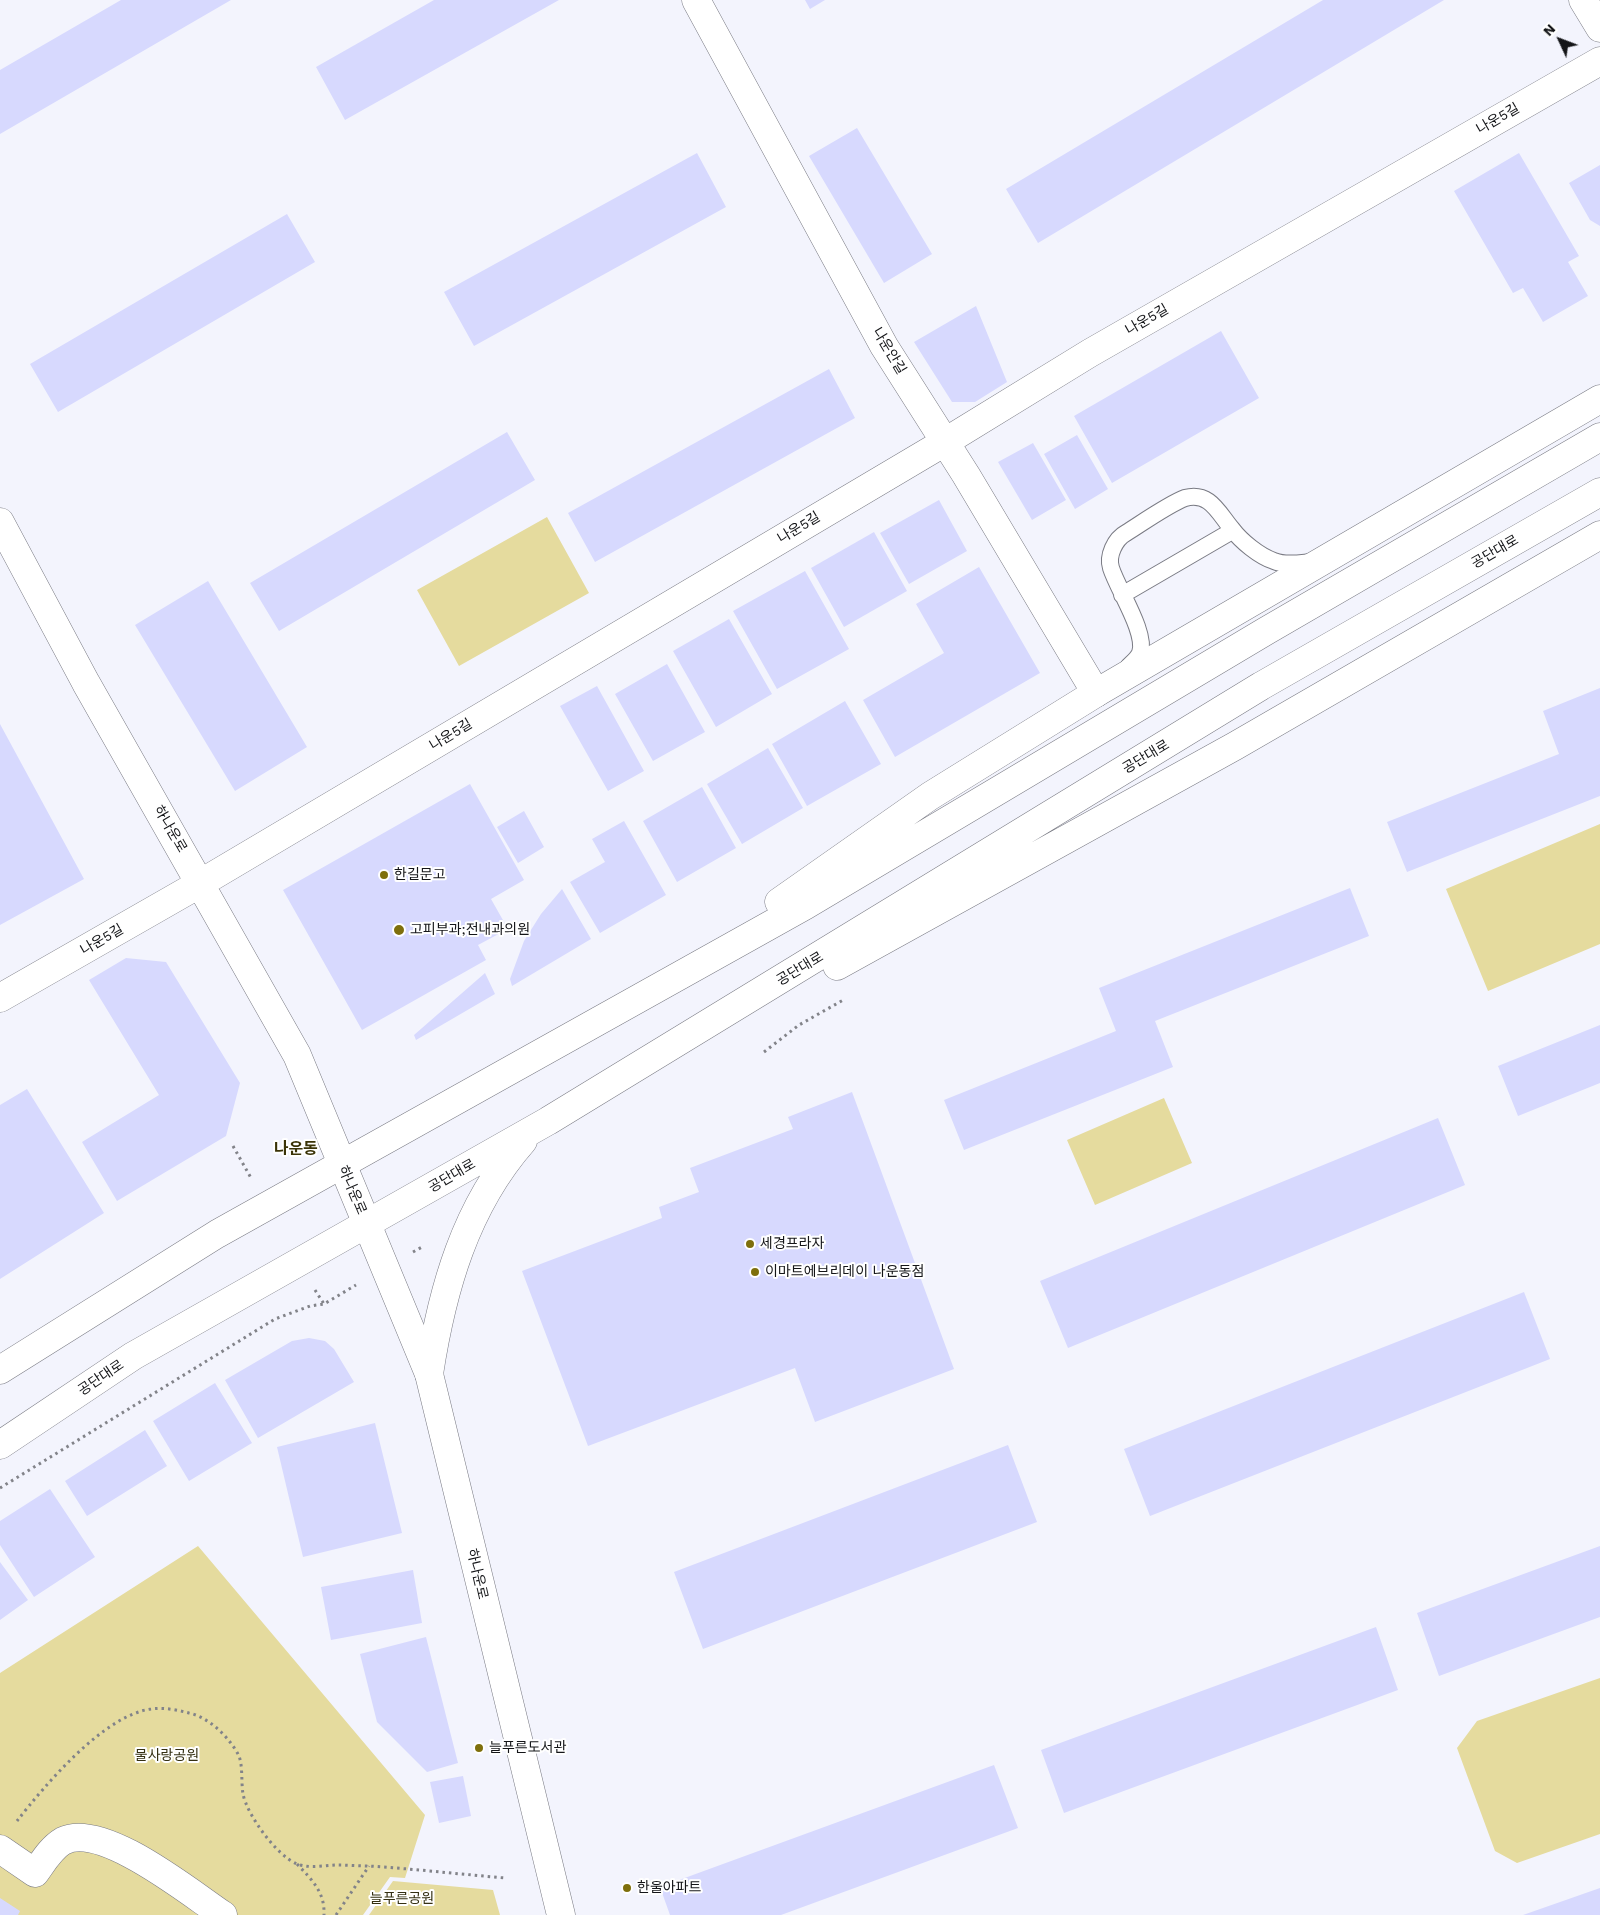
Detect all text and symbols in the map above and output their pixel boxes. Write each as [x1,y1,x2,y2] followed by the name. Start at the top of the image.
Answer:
[1535,15,1585,65] north arrow
[1540,21,1558,39] text: N
[1474,100,1522,138] street label: 나운5길
[1123,301,1171,339] street label: 나운5길
[869,325,909,377] street label: 나운안길
[775,509,823,547] street label: 나운5길
[1468,532,1522,572] street label: 공단대로
[427,716,475,754] street label: 나운5길
[1120,737,1172,777] street label: 공단대로
[150,802,190,856] street label: 하나운로
[394,867,446,883] place label: 한길문고
[378,869,390,881] marker: 한길문고
[78,921,126,959] street label: 나운5길
[410,922,530,938] place label: 고피부과;전내과의원
[392,923,406,937] marker: 고피부과;전내과의원
[774,949,826,989] street label: 공단대로
[274,1139,318,1159] district label: 나운동
[425,1156,479,1196] street label: 공단대로
[334,1163,370,1217] street label: 하나운로
[760,1236,824,1252] place label: 세경프라자
[744,1238,756,1250] marker: 세경프라자
[765,1264,924,1280] place label: 이마트에브리데이 나운동점
[749,1266,761,1278] marker: 이마트에브리데이 나운동점
[75,1357,127,1399] street label: 공단대로
[463,1547,491,1601] street label: 하나운로
[489,1740,566,1756] place label: 늘푸른도서관
[473,1742,485,1754] marker: 늘푸른도서관
[135,1748,199,1764] park label: 물사랑공원
[637,1880,701,1896] place label: 한울아파트
[621,1882,633,1894] marker: 한울아파트
[370,1891,434,1907] park label: 늘푸른공원

